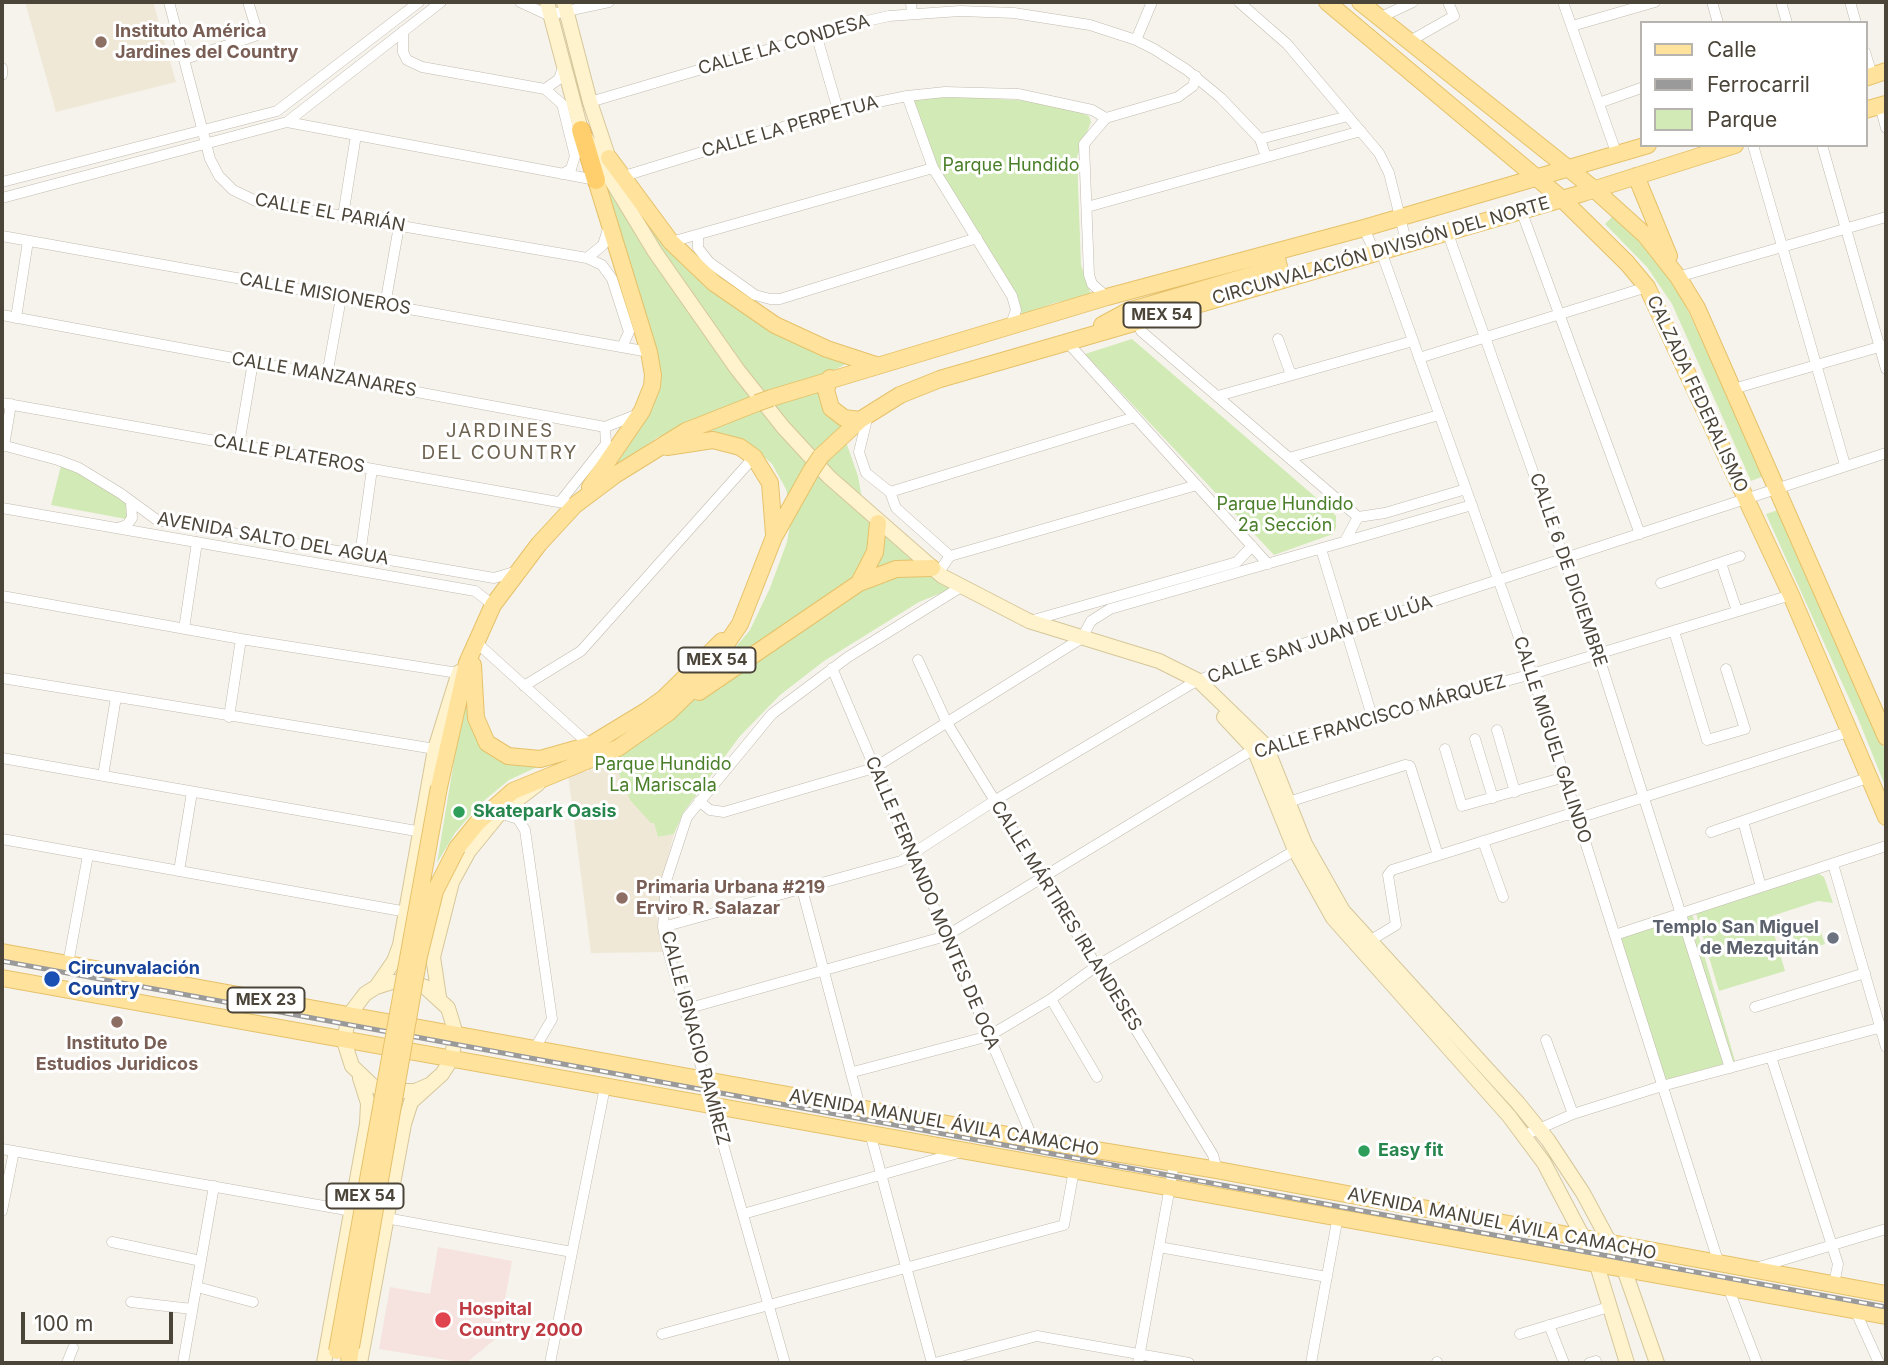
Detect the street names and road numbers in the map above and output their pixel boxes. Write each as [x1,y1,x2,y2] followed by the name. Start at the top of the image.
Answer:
[696,10,872,80] street label: CALLE LA CONDESA
[699,91,881,163] street label: CALLE LA PERPETUA
[253,189,407,237] street label: CALLE EL PARIÁN
[1210,192,1552,310] street label: CIRCUNVALACIÓN DIVISIÓN DEL NORTE
[237,268,413,320] street label: CALLE MISIONEROS
[1642,292,1752,496] street label: CALZADA FEDERALISMO
[1124,302,1200,328] road number: MEX 54
[230,348,418,402] street label: CALLE MANZANARES
[212,430,366,478] street label: CALLE PLATEROS
[1525,470,1611,670] street label: CALLE 6 DE DICIEMBRE
[156,508,390,570] street label: AVENIDA SALTO DEL AGUA
[1205,591,1435,689] street label: CALLE SAN JUAN DE ULÚA
[1508,634,1596,846] street label: CALLE MIGUEL GALINDO
[678,648,756,673] road number: MEX 54
[1252,671,1508,763] street label: CALLE FRANCISCO MÁRQUEZ
[860,753,1004,1053] street label: CALLE FERNANDO MONTES DE OCA
[986,797,1146,1035] street label: CALLE MÁRTIRES IRLANDESES
[656,929,734,1147] street label: CALLE IGNACIO RAMÍREZ
[228,988,304,1012] road number: MEX 23
[787,1085,1101,1161] street label: AVENIDA MANUEL ÁVILA CAMACHO
[1346,1183,1658,1265] street label: AVENIDA MANUEL ÁVILA CAMACHO
[326,1184,404,1208] road number: MEX 54

